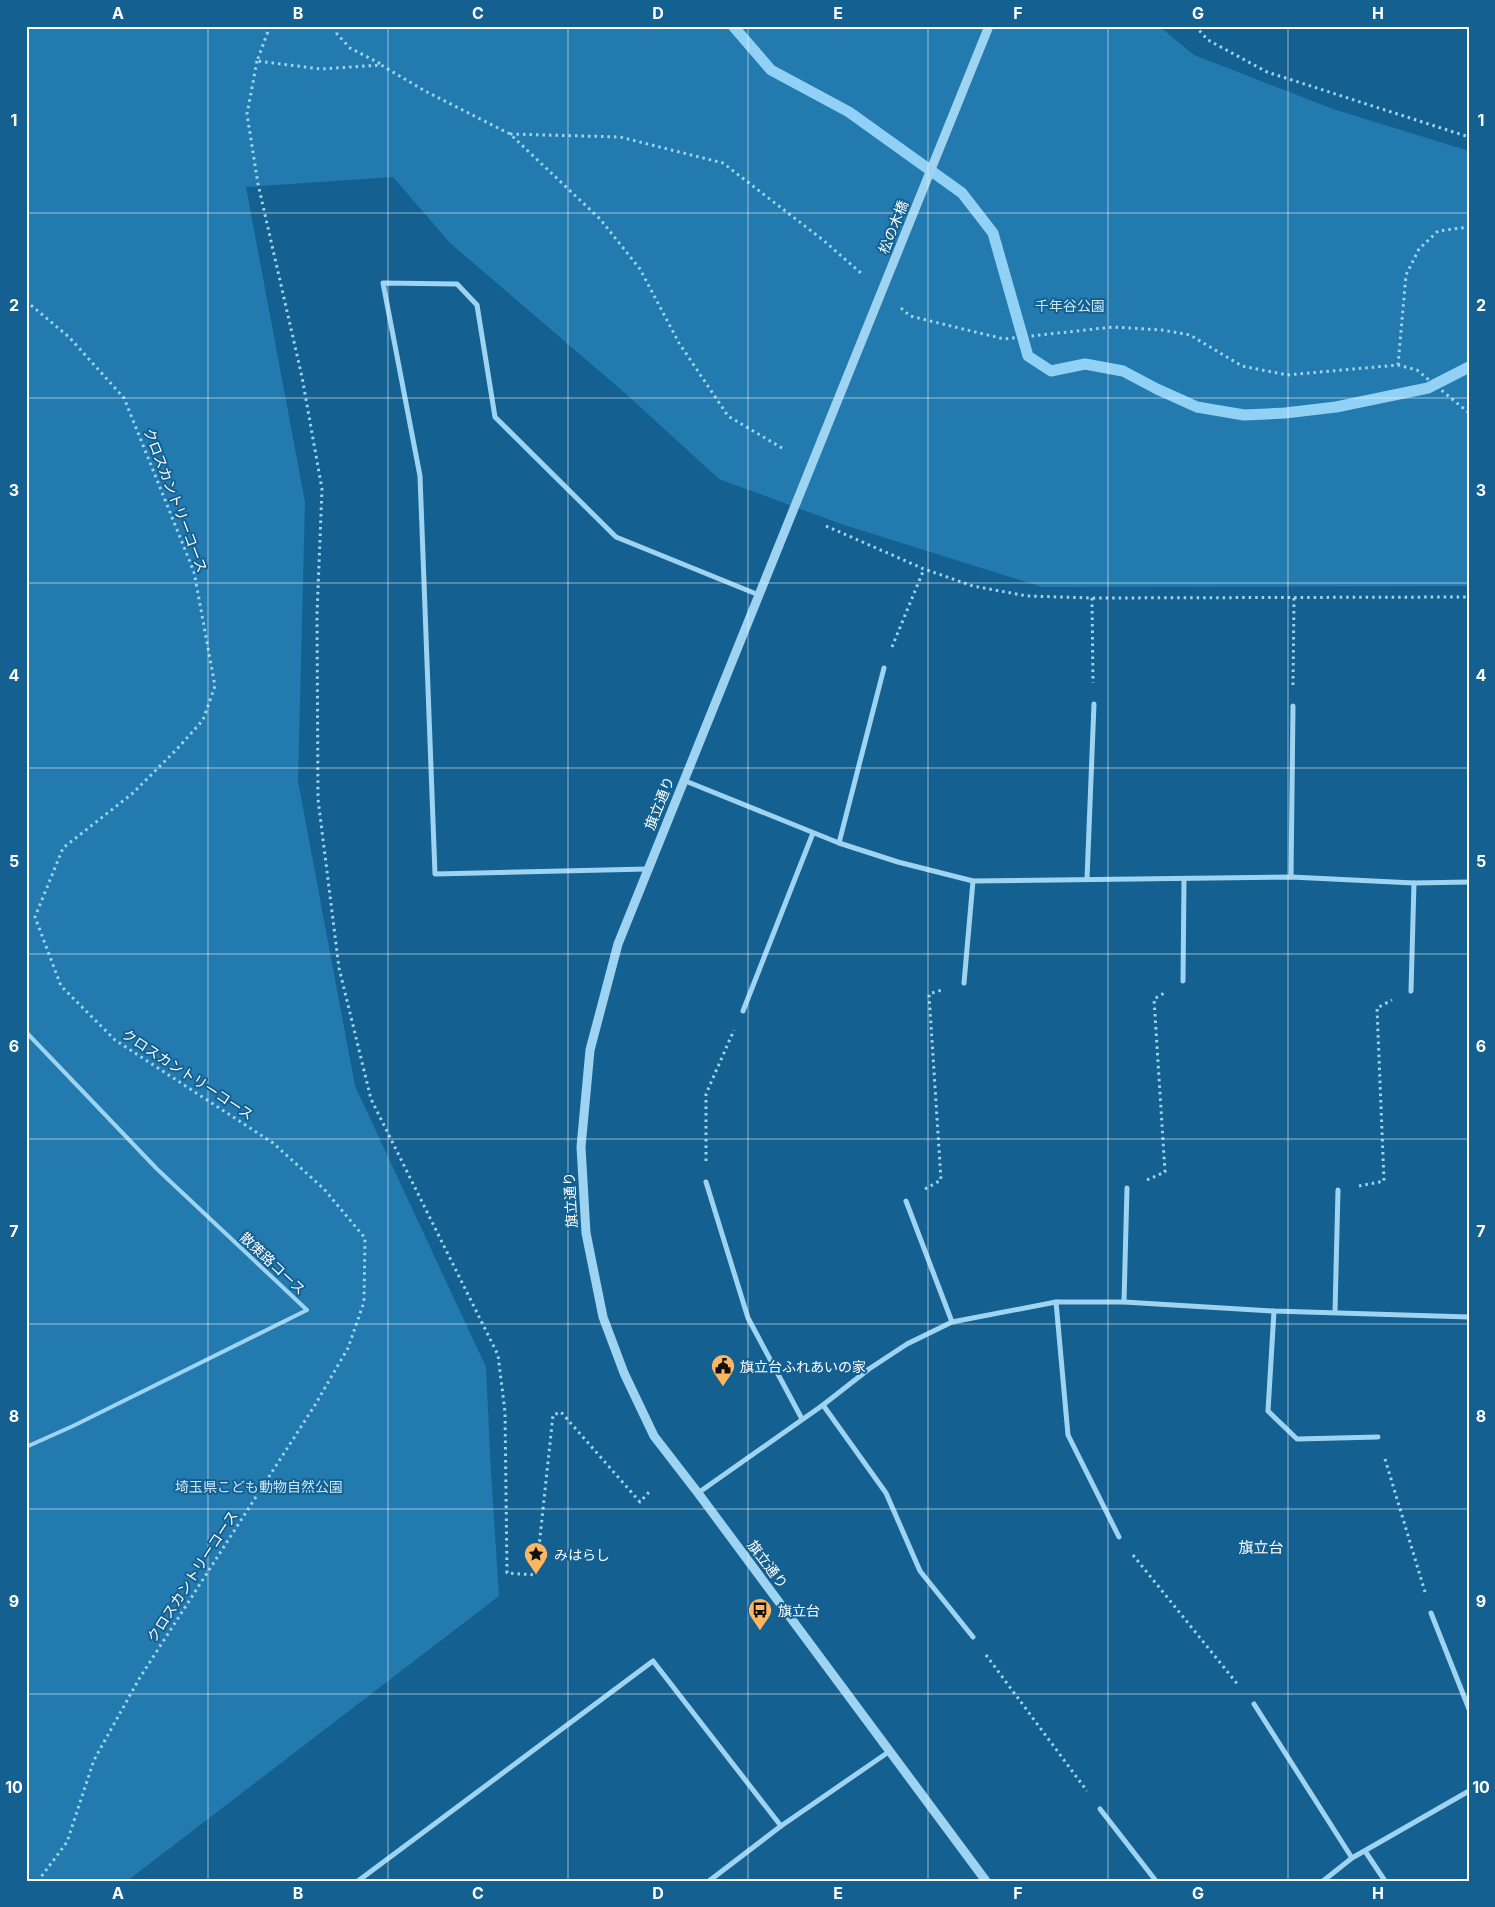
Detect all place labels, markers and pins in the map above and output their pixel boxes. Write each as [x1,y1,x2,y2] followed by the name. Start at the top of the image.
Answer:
[710,1353,736,1387] public building icon: 旗立台ふれあいの家
[740,1358,866,1375] place label: 旗立台ふれあいの家
[523,1541,549,1575] place icon: みはらし
[554,1546,610,1563] place label: みはらし
[747,1597,773,1631] bus stop icon: 旗立台
[778,1602,820,1619] place label: 旗立台

